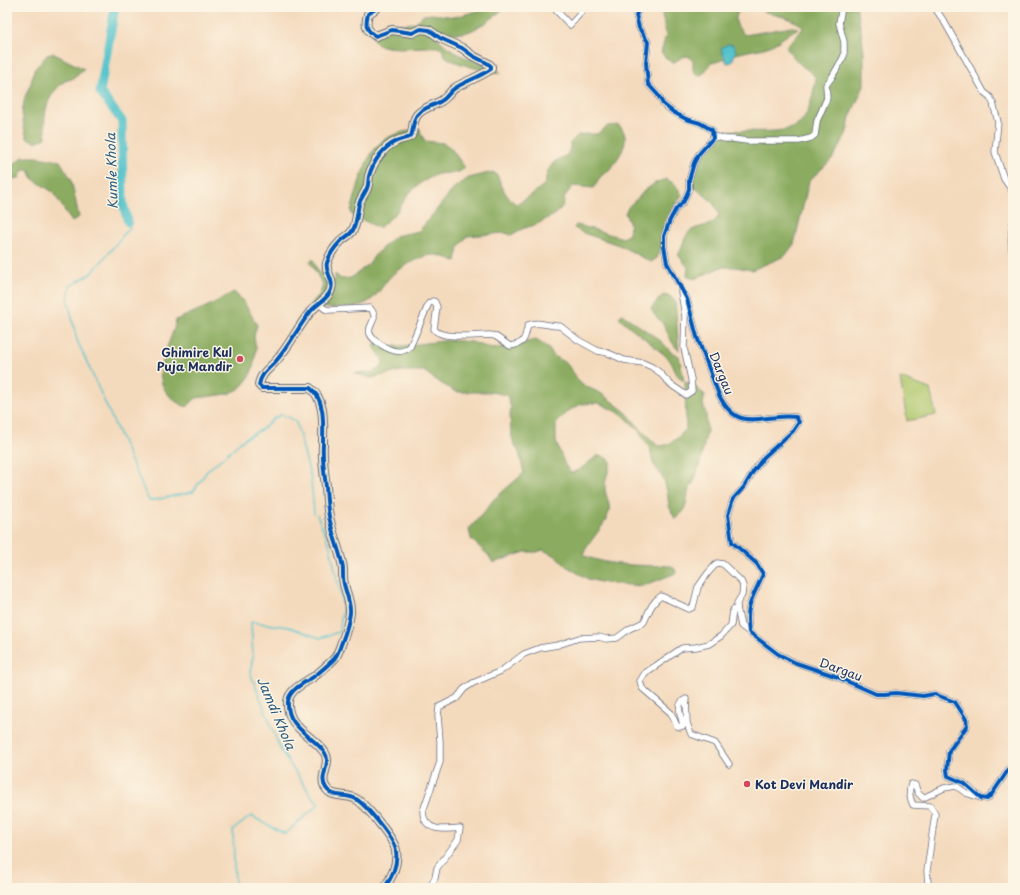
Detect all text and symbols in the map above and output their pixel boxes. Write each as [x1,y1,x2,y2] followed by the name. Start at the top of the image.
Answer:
[100,132,122,209] water label: Kumle Khola
[157,343,233,375] place label: Ghimire Kul Puja Mandir
[705,349,739,397] street label: Dargau
[235,354,245,364] marker: Ghimire Kul Puja Mandir
[817,653,865,685] street label: Dargau
[253,674,301,753] water label: Jamdi Khola
[755,775,854,793] place label: Kot Devi Mandir
[742,779,752,789] marker: Kot Devi Mandir

